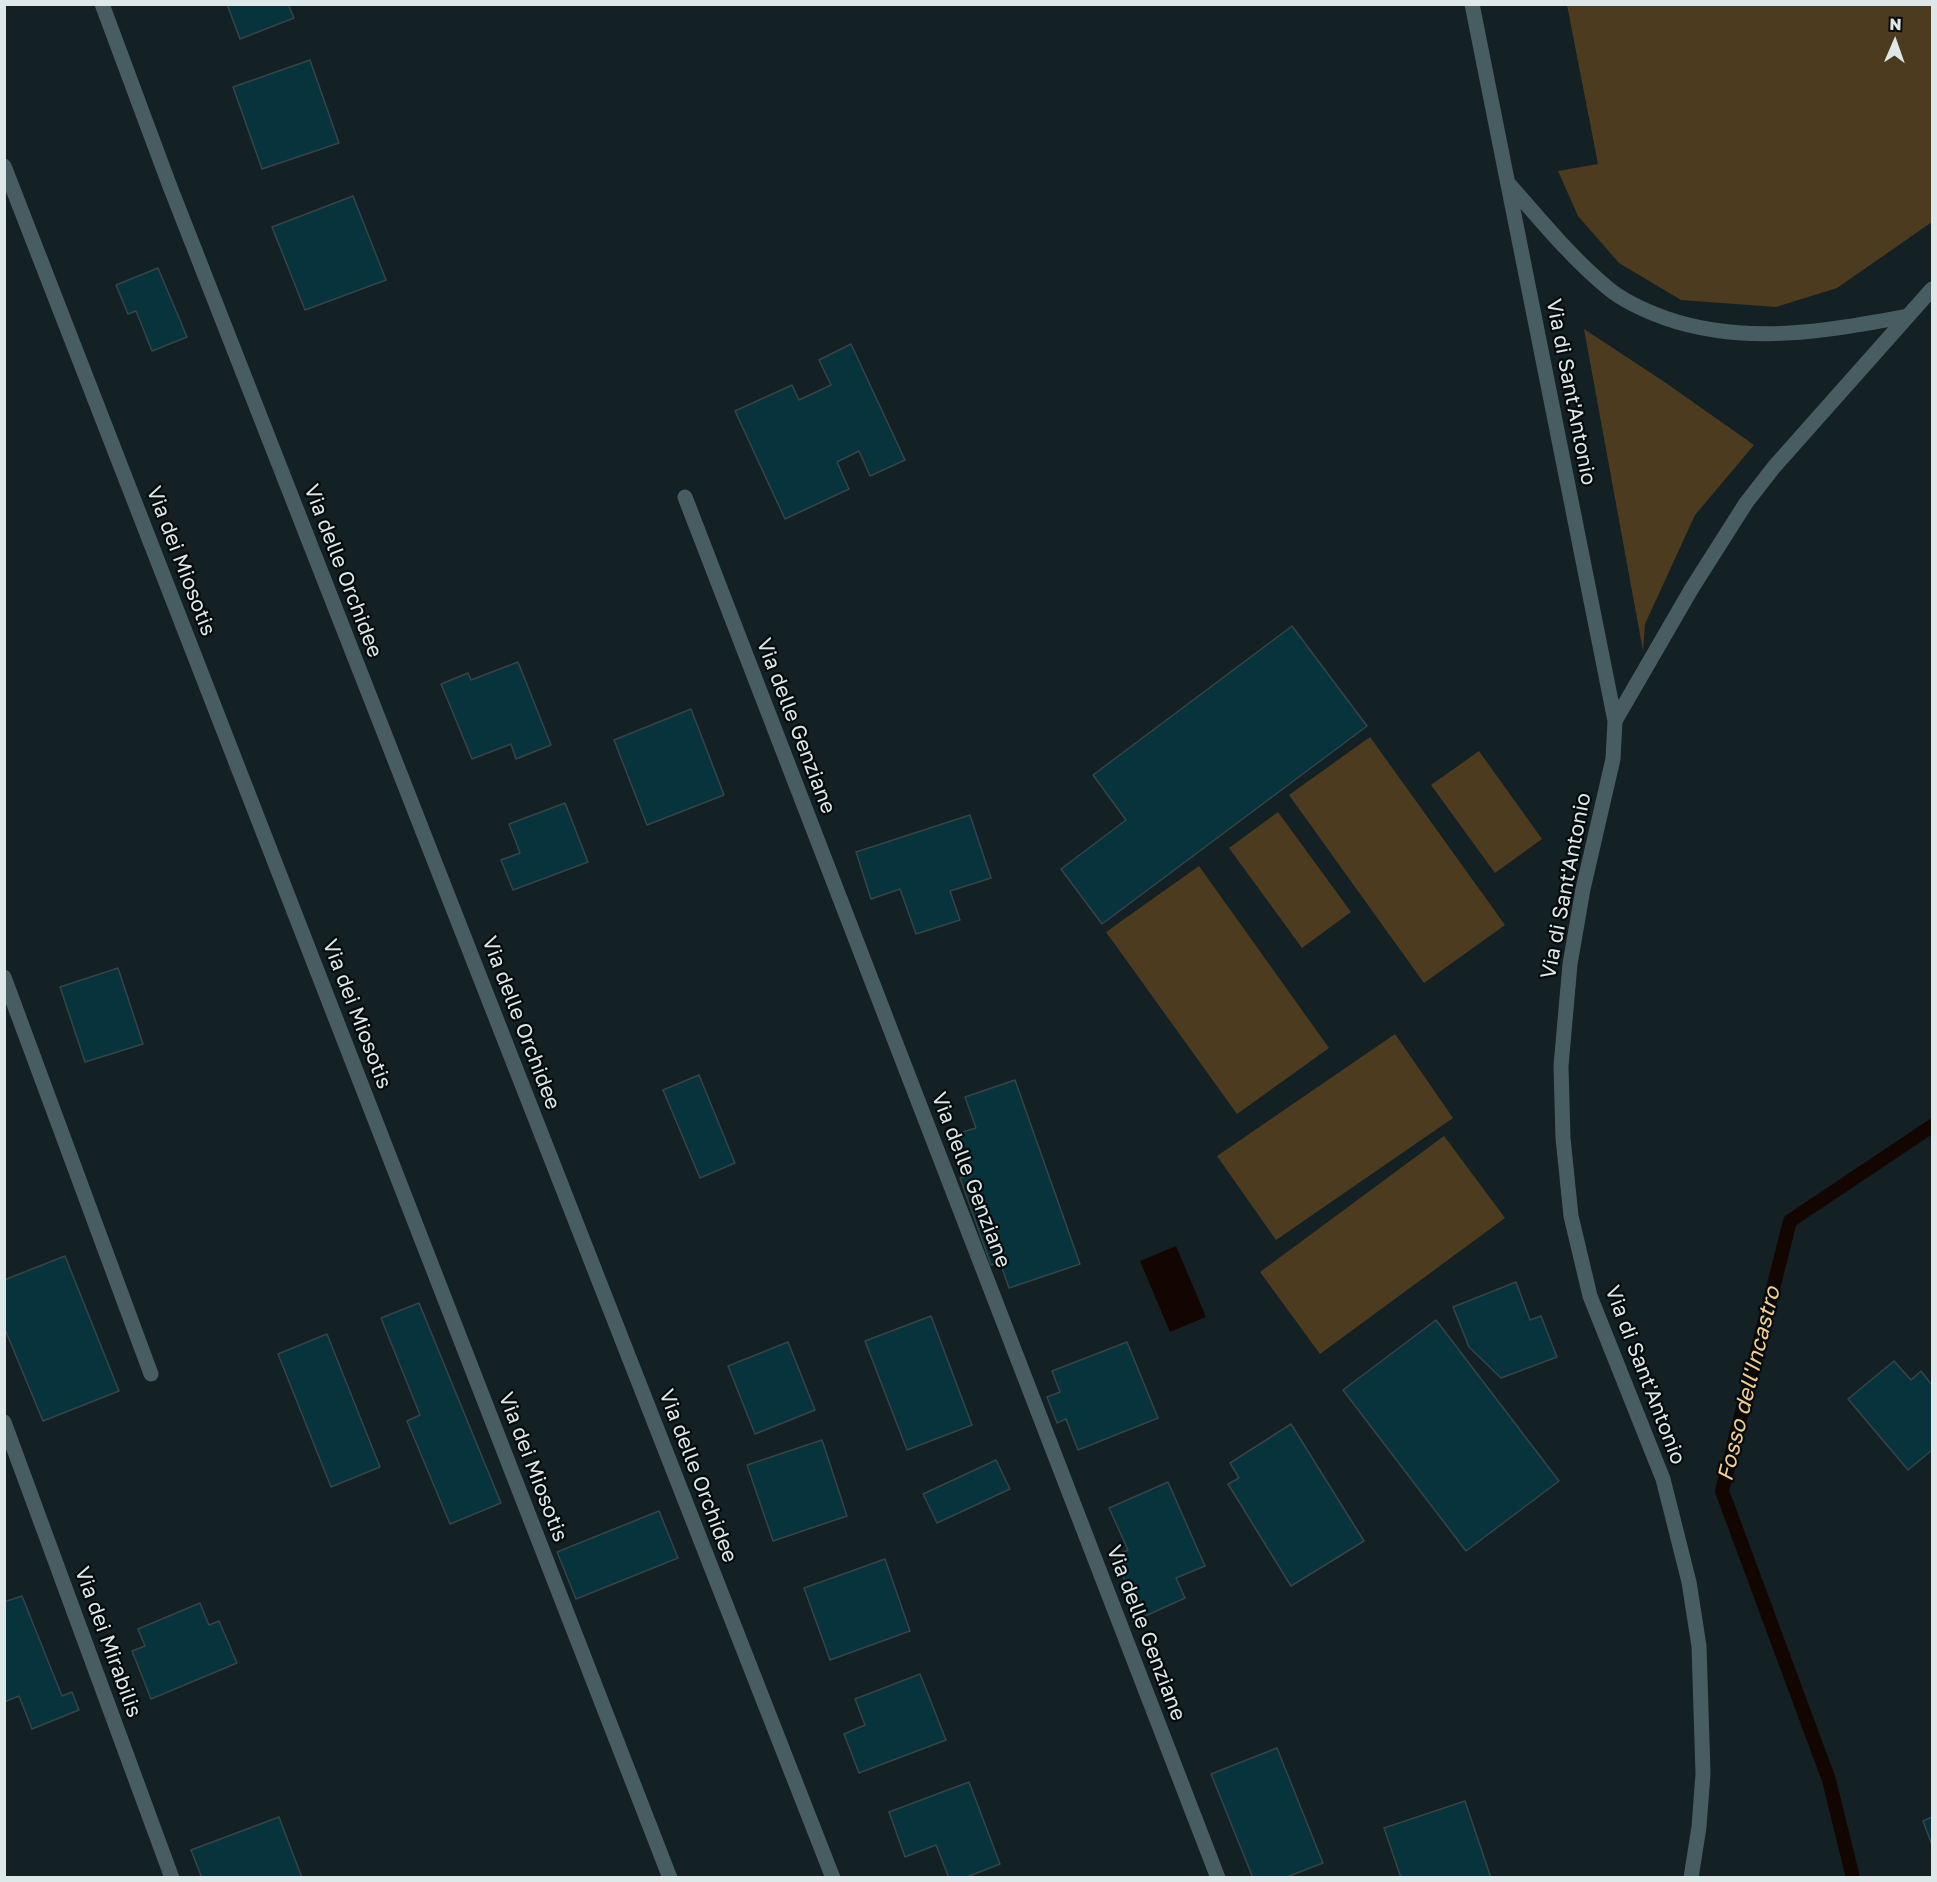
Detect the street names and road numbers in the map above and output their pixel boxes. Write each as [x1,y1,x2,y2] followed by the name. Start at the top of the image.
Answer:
[1541,297,1601,487] street label: Via di Sant'Antonio
[298,481,388,661] street label: Via delle Orchidee
[141,483,221,639] street label: Via dei Miosotis
[751,635,841,817] street label: Via delle Genziane
[1536,791,1596,981] street label: Via di Sant'Antonio
[476,933,566,1113] street label: Via delle Orchidee
[317,936,397,1092] street label: Via dei Miosotis
[926,1089,1016,1271] street label: Via delle Genziane
[1599,1282,1691,1468] street label: Via di Sant'Antonio
[653,1386,743,1566] street label: Via delle Orchidee
[493,1389,573,1545] street label: Via dei Miosotis
[1101,1542,1191,1724] street label: Via delle Genziane
[69,1563,147,1721] street label: Via dei Mirabilis

